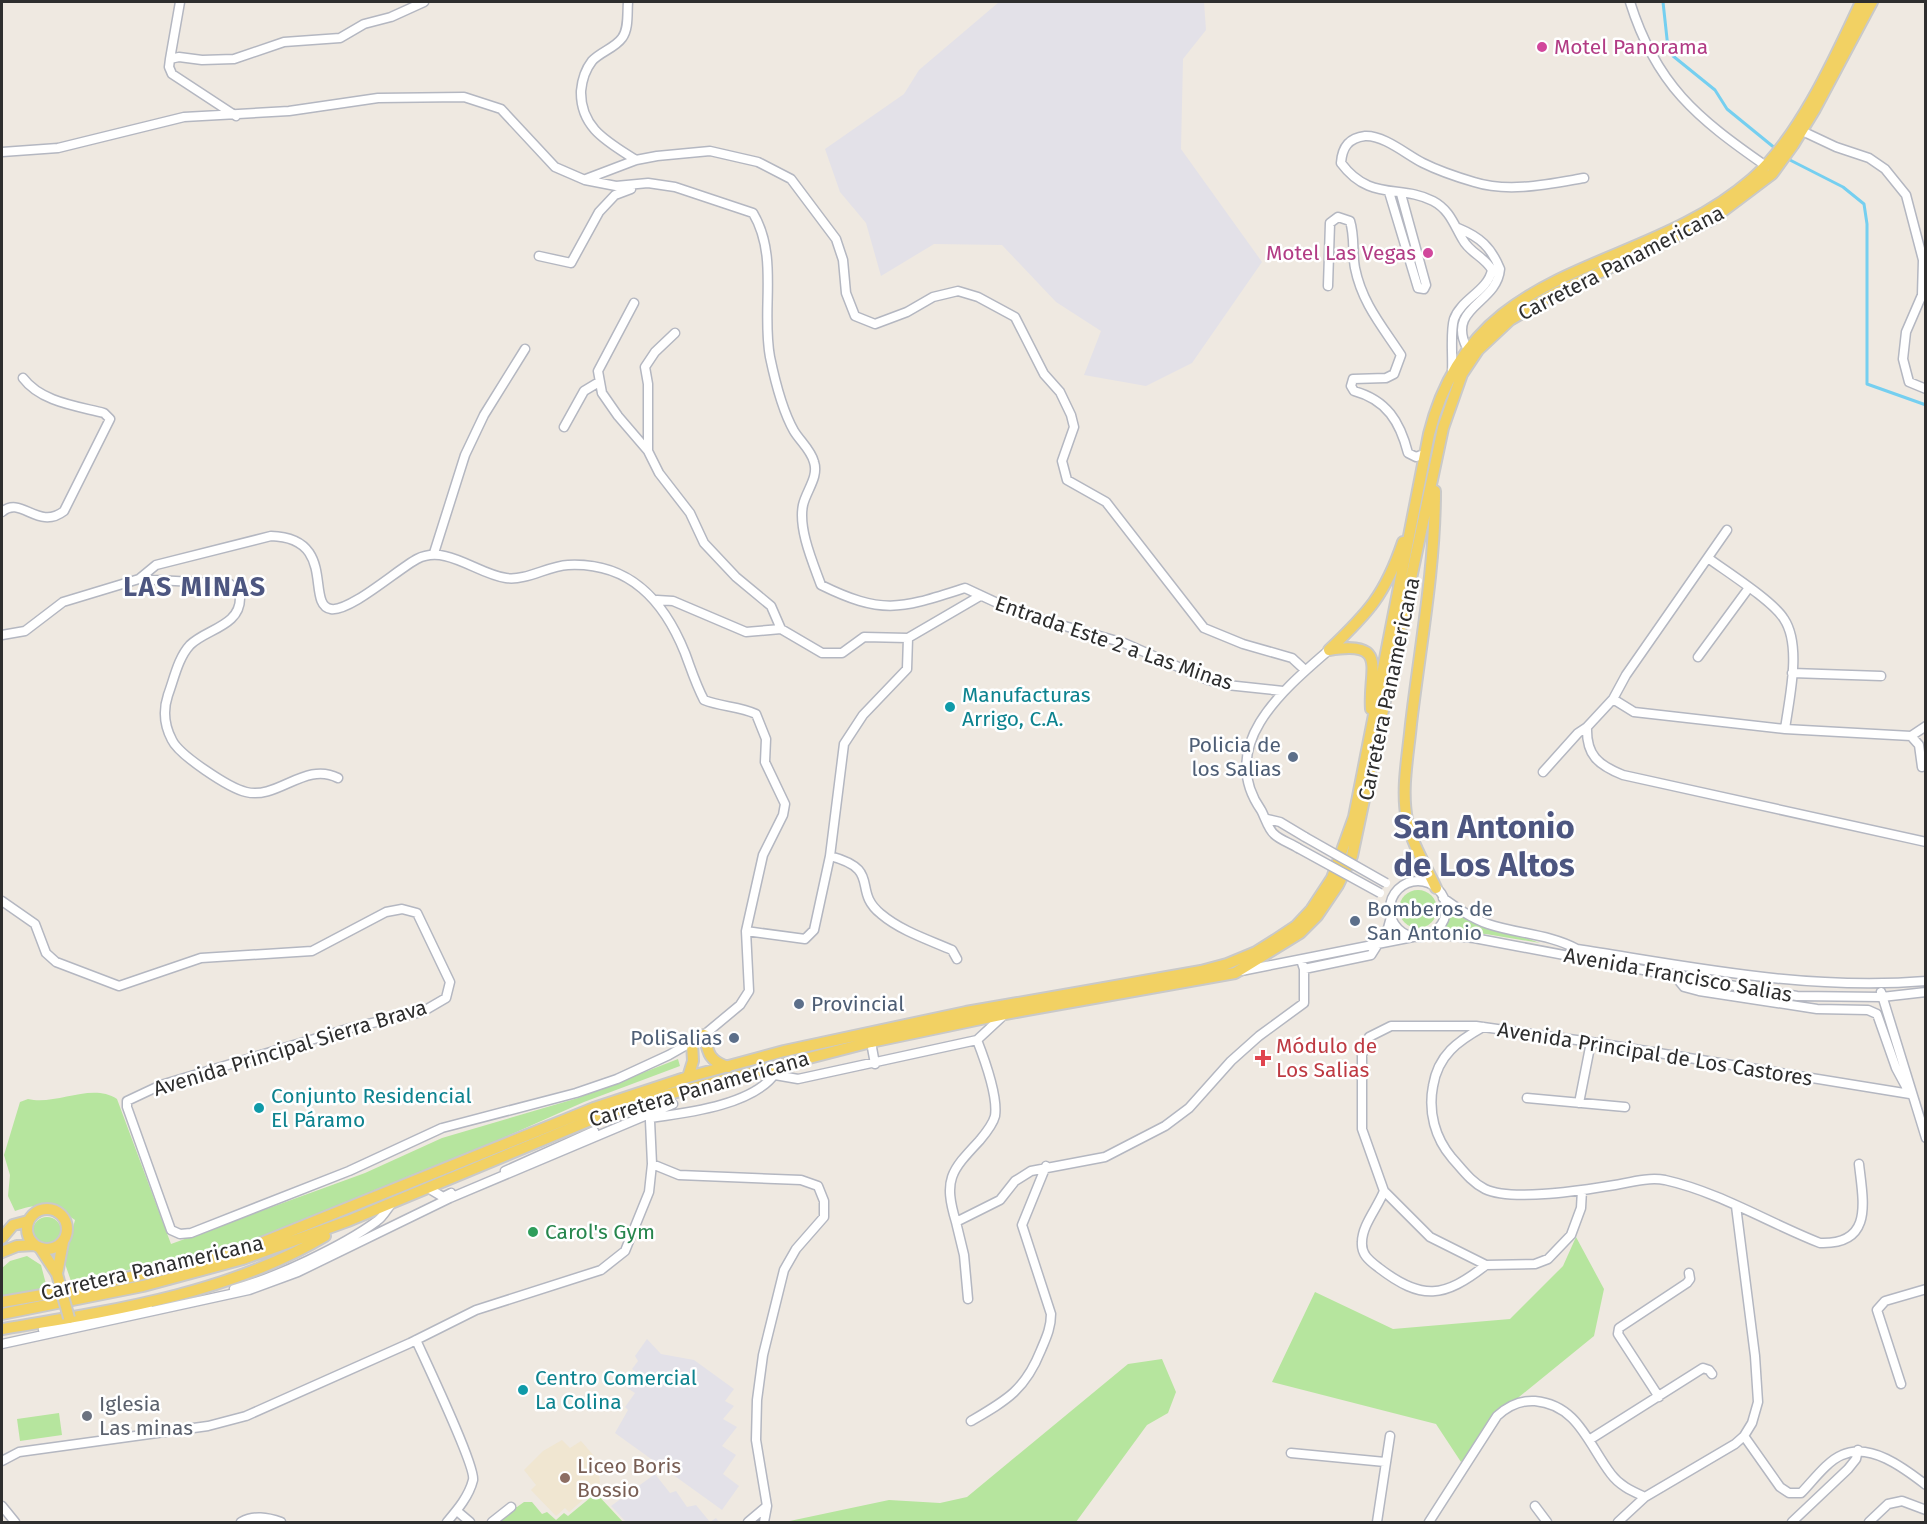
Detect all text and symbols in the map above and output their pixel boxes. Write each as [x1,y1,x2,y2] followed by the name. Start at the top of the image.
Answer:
[1554,34,1708,60] place label: Motel Panorama
[1535,40,1549,54] marker: Motel Panorama
[1514,200,1728,326] street label: Carretera Panamericana
[1266,240,1416,266] place label: Motel Las Vegas
[1421,246,1435,260] marker: Motel Las Vegas
[123,571,267,603] district label: LAS MINAS
[1353,575,1425,803] street label: Carretera Panamericana
[992,590,1237,696] street label: Entrada Este 2 a Las Minas
[962,682,1091,732] place label: Manufacturas Arrigo, C.A.
[943,700,957,714] marker: Manufacturas Arrigo, C.A.
[1188,732,1281,782] place label: Policia de los Salias
[1286,750,1300,764] marker: Policia de los Salias
[1393,807,1575,885] district label: San Antonio de Los Altos
[1367,896,1493,946] place label: Bomberos de San Antonio
[1348,914,1362,928] marker: Bomberos de San Antonio
[1562,942,1794,1008] street label: Avenida Francisco Salias
[811,991,904,1017] place label: Provincial
[150,994,430,1102] street label: Avenida Principal Sierra Brava
[792,997,806,1011] marker: Provincial
[1496,1016,1815,1092] street label: Avenida Principal de Los Castores
[630,1025,722,1051] place label: PoliSalias
[727,1031,741,1045] marker: PoliSalias
[1276,1033,1377,1083] place label: Módulo de Los Salias
[586,1045,812,1133] street label: Carretera Panamericana
[1254,1049,1272,1067] marker: Módulo de Los Salias
[271,1083,472,1133] place label: Conjunto Residencial El Páramo
[252,1101,266,1115] marker: Conjunto Residencial El Páramo
[545,1219,655,1245] place label: Carol's Gym
[526,1225,540,1239] marker: Carol's Gym
[38,1230,266,1306] street label: Carretera Panamericana
[535,1365,697,1415] place label: Centro Comercial La Colina
[516,1383,530,1397] marker: Centro Comercial La Colina
[99,1391,193,1441] place label: Iglesia Las minas
[80,1409,94,1423] marker: Iglesia Las minas
[577,1453,681,1503] place label: Liceo Boris Bossio
[558,1471,572,1485] marker: Liceo Boris Bossio

